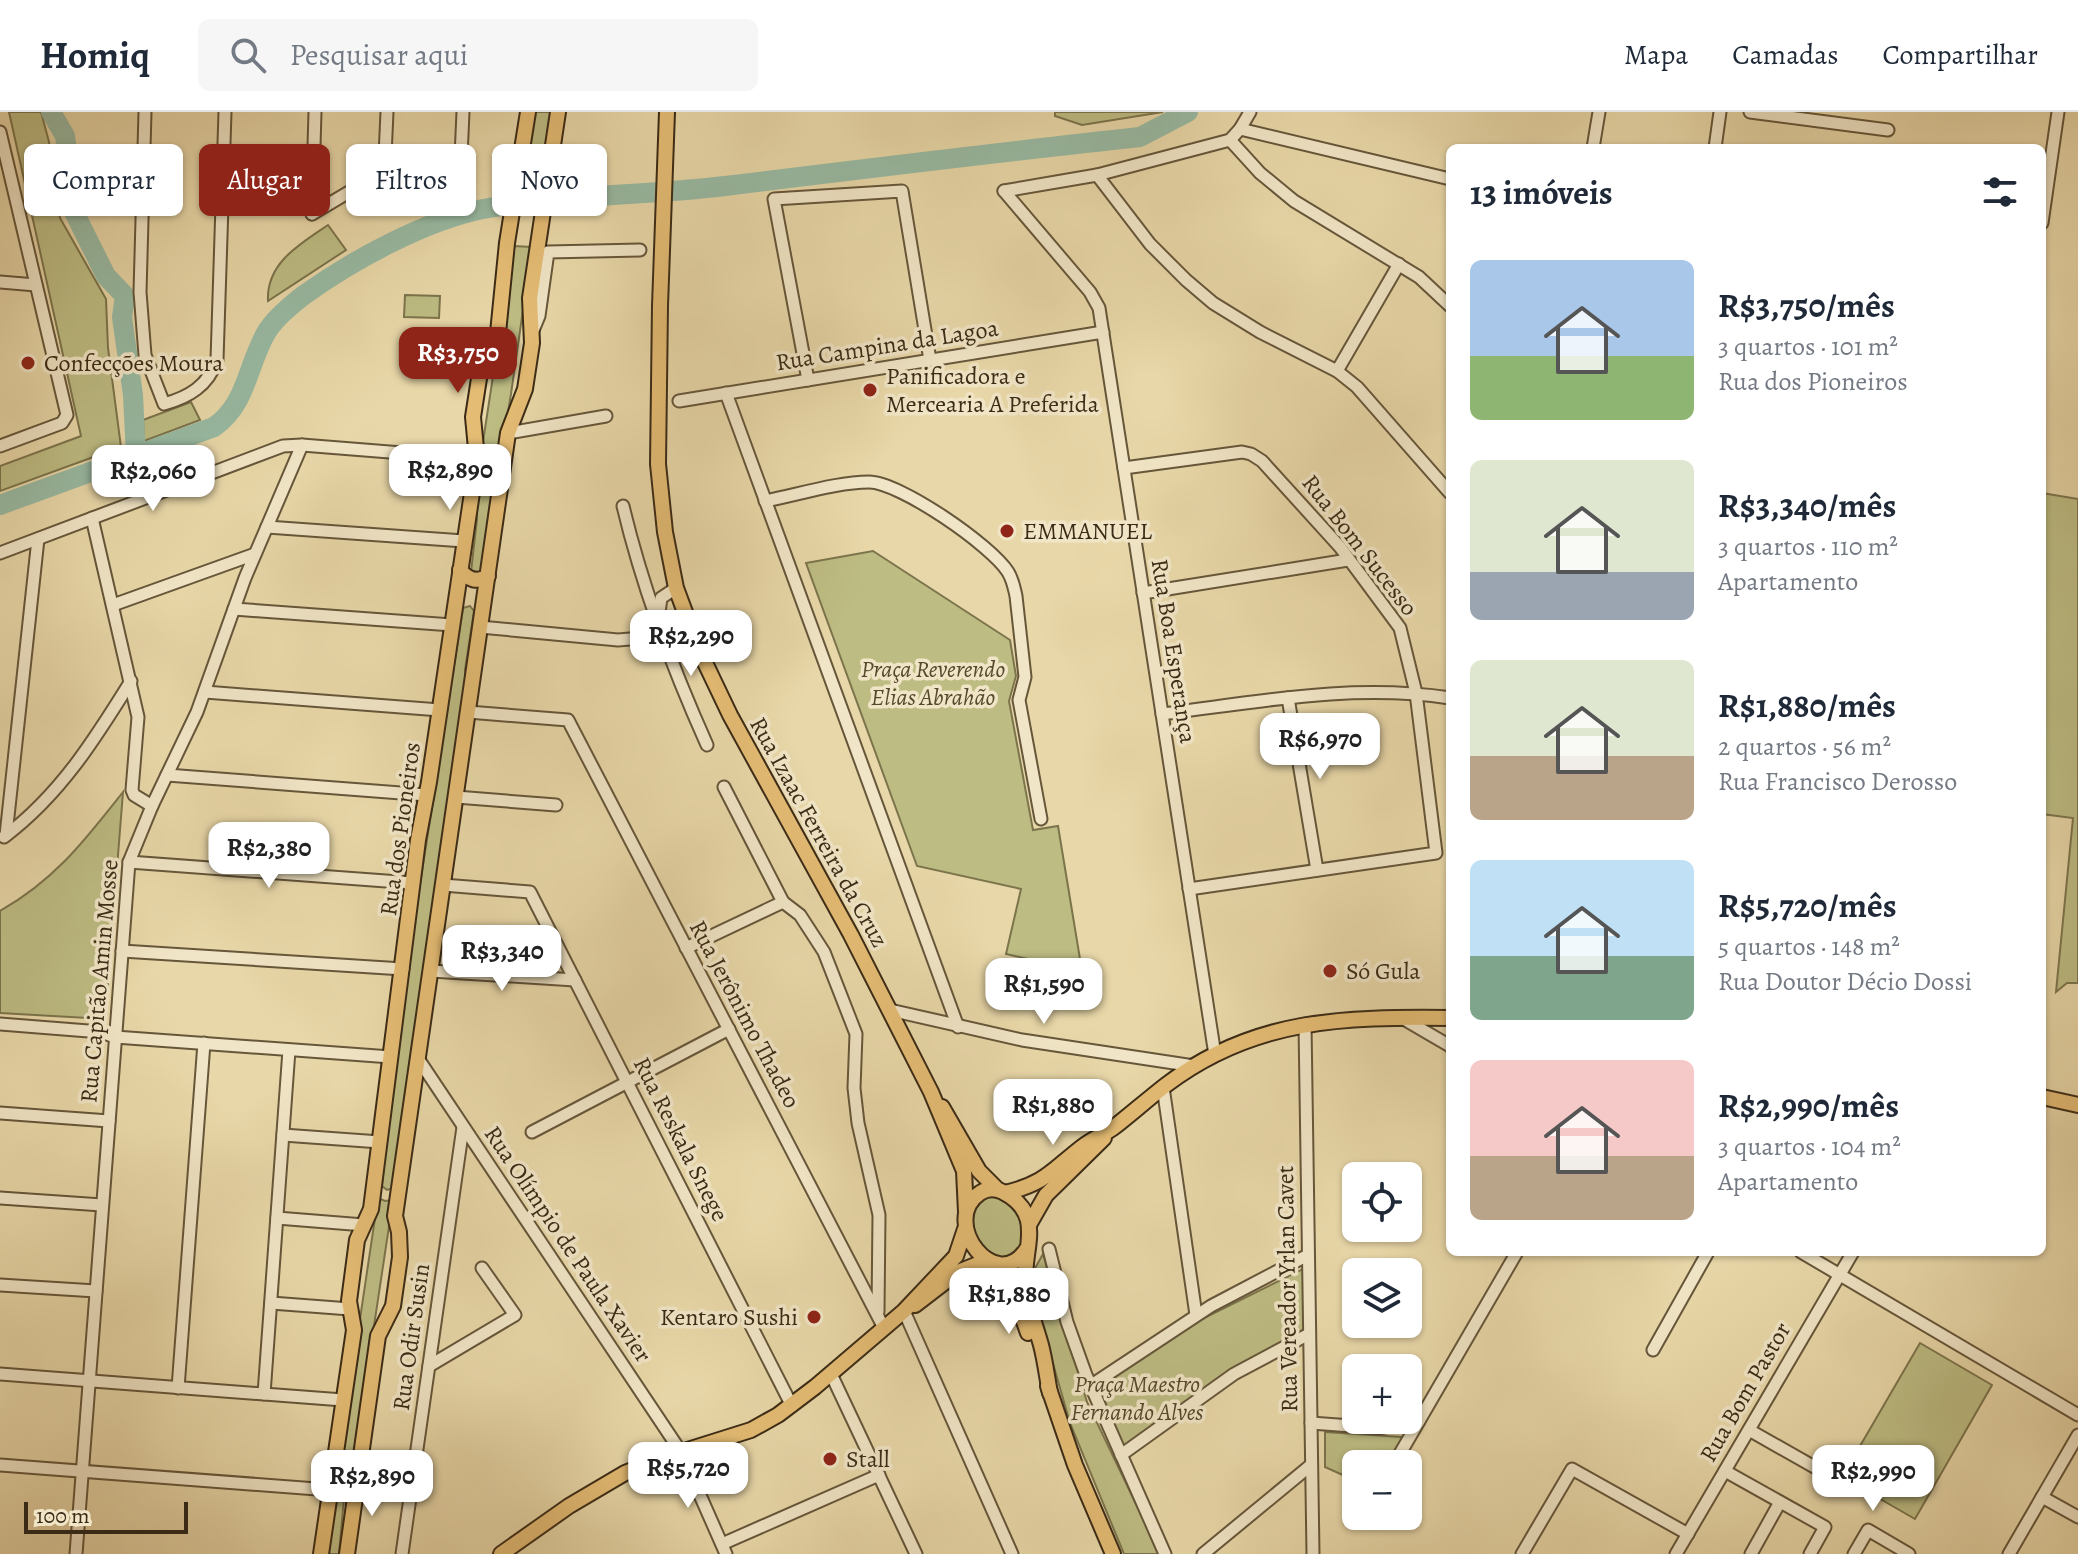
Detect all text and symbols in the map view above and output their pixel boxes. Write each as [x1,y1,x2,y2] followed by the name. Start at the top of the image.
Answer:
[198,19,758,91] search box
[40,29,150,81] text: Homiq
[226,33,270,77] icon: search
[290,35,468,75] text: Pesquisar aqui
[1624,36,1688,74] text: Mapa
[1732,36,1839,74] text: Camadas
[1883,36,2038,74] text: Compartilhar
[24,144,183,216] chip: Comprar
[199,144,330,216] chip: Alugar
[346,144,476,216] chip: Filtros
[492,144,607,216] chip: Novo
[1470,169,1613,216] text: 13 imóveis
[1978,170,2022,214] icon: filters
[1718,282,1895,329] text: R$3,750/mês
[1534,292,1630,388] icon: home
[773,311,1001,378] street label: Rua Campina da Lagoa
[384,327,532,395] pin: R$3,750
[1718,329,1898,364] text: 3 quartos · 101 m²
[417,335,499,370] text: R$3,750
[44,347,224,379] place label: Confecções Moura
[19,354,37,372] marker: Confecções Moura
[886,360,1100,420] place label: Panificadora e Mercearia A Preferida
[1718,364,1908,399] text: Rua dos Pioneiros
[861,381,879,399] marker: Panificadora e Mercearia A Preferida
[376,444,524,512] pin: R$2,890
[79,445,227,513] pin: R$2,060
[407,452,493,487] text: R$2,890
[110,453,196,488] text: R$2,060
[1295,468,1425,622] street label: Rua Bom Sucesso
[1718,482,1896,529] text: R$3,340/mês
[1534,492,1630,588] icon: home
[1023,515,1153,547] place label: EMMANUEL
[998,522,1016,540] marker: EMMANUEL
[1718,529,1898,564] text: 3 quartos · 110 m²
[1144,556,1205,746] street label: Rua Boa Esperança
[1718,564,1858,599] text: Apartamento
[617,610,765,678] pin: R$2,290
[648,618,734,653] text: R$2,290
[861,653,1005,713] park label: Praça Reverendo Elias Abrahão
[1718,682,1896,729] text: R$1,880/mês
[1534,692,1630,788] icon: home
[742,711,896,953] street label: Rua Izaac Ferreira da Cruz
[1246,713,1394,781] pin: R$6,970
[1278,721,1362,756] text: R$6,970
[1718,729,1891,764] text: 2 quartos · 56 m²
[372,740,428,918] street label: Rua dos Pioneiros
[1718,764,1957,799] text: Rua Francisco Derosso
[195,822,343,890] pin: R$2,380
[226,830,312,865] text: R$2,380
[72,858,126,1104] street label: Rua Capitão Amin Mosse
[1718,882,1897,929] text: R$5,720/mês
[1534,892,1630,988] icon: home
[682,914,808,1114] street label: Rua Jerônimo Thadeo
[428,925,576,993] pin: R$3,340
[1718,929,1900,964] text: 5 quartos · 148 m²
[460,933,544,968] text: R$3,340
[1346,955,1421,987] place label: Só Gula
[970,958,1118,1026] pin: R$1,590
[1321,962,1339,980] marker: Só Gula
[1718,964,1972,999] text: Rua Doutor Décio Dossi
[1003,966,1085,1001] text: R$1,590
[626,1051,736,1227] street label: Rua Reskala Snege
[979,1079,1127,1147] pin: R$1,880
[1718,1082,1899,1129] text: R$2,990/mês
[1011,1087,1095,1122] text: R$1,880
[1534,1092,1630,1188] icon: home
[477,1119,659,1369] street label: Rua Olímpio de Paula Xavier
[1718,1129,1901,1164] text: 3 quartos · 104 m²
[1342,1162,1422,1530] map controls
[1342,1162,1422,1242] button: locate
[1718,1164,1858,1199] text: Apartamento
[1269,1165,1305,1413] street label: Rua Vereador Yrlan Cavet
[1342,1258,1422,1338] button: layers
[385,1261,437,1413] street label: Rua Odir Susin
[935,1268,1083,1336] pin: R$1,880
[967,1276,1051,1311] text: R$1,880
[660,1301,798,1333] place label: Kentaro Sushi
[805,1308,823,1326] marker: Kentaro Sushi
[1692,1316,1798,1468] street label: Rua Bom Pastor
[1342,1354,1422,1434] button: +
[1071,1368,1203,1428] park label: Praça Maestro Fernando Alves
[614,1442,762,1510] pin: R$5,720
[846,1443,890,1475] place label: Stall
[1799,1445,1947,1513] pin: R$2,990
[298,1450,446,1518] pin: R$2,890
[646,1450,730,1485] text: R$5,720
[821,1450,839,1468] marker: Stall
[1342,1450,1422,1530] button: −
[1830,1453,1916,1488] text: R$2,990
[329,1458,415,1493] text: R$2,890
[24,1498,188,1534] scale bar
[36,1501,90,1531] text: 100 m

